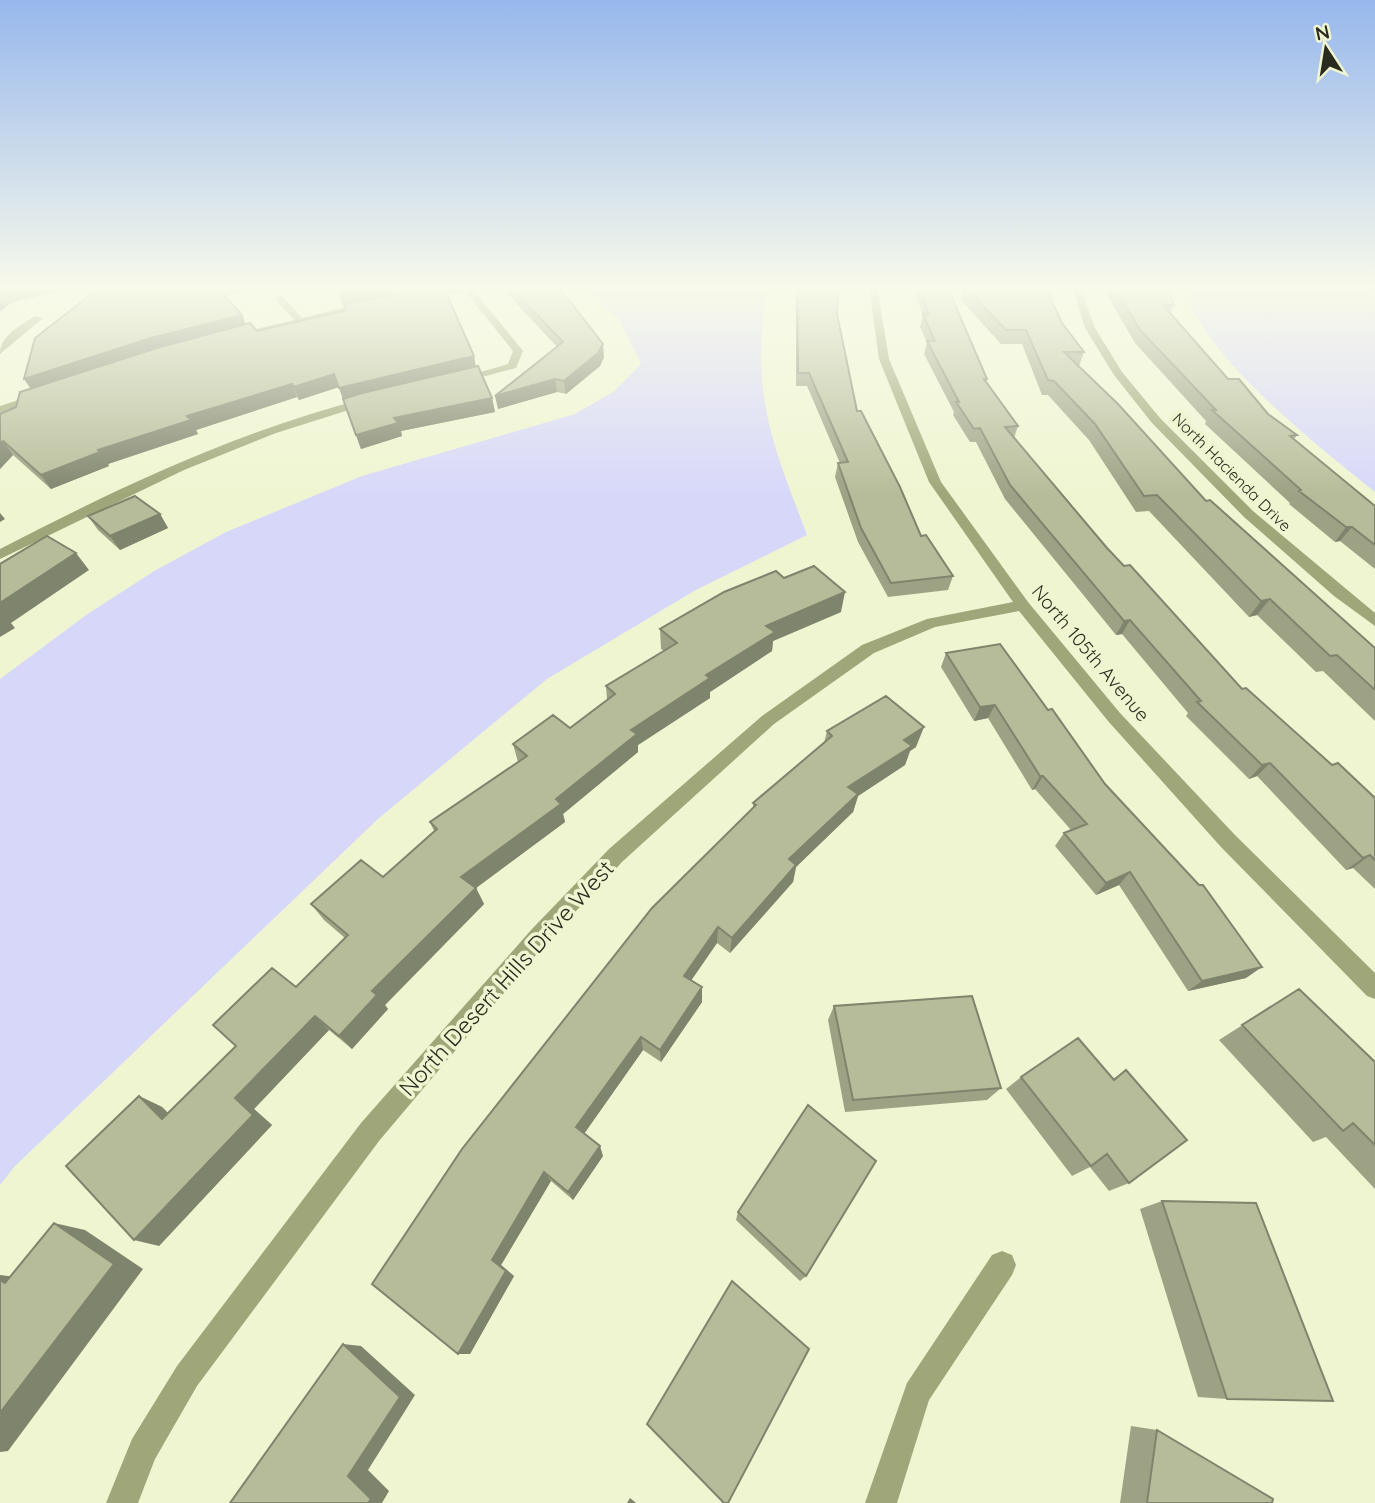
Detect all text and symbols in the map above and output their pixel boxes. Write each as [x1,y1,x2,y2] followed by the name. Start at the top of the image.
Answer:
[1291,14,1361,84] north arrow
[1313,19,1332,46] text: N
[1168,408,1296,536] street label: North Hacienda Drive
[1027,580,1155,726] street label: North 105th Avenue
[392,854,620,1102] street label: North Desert Hills Drive West

